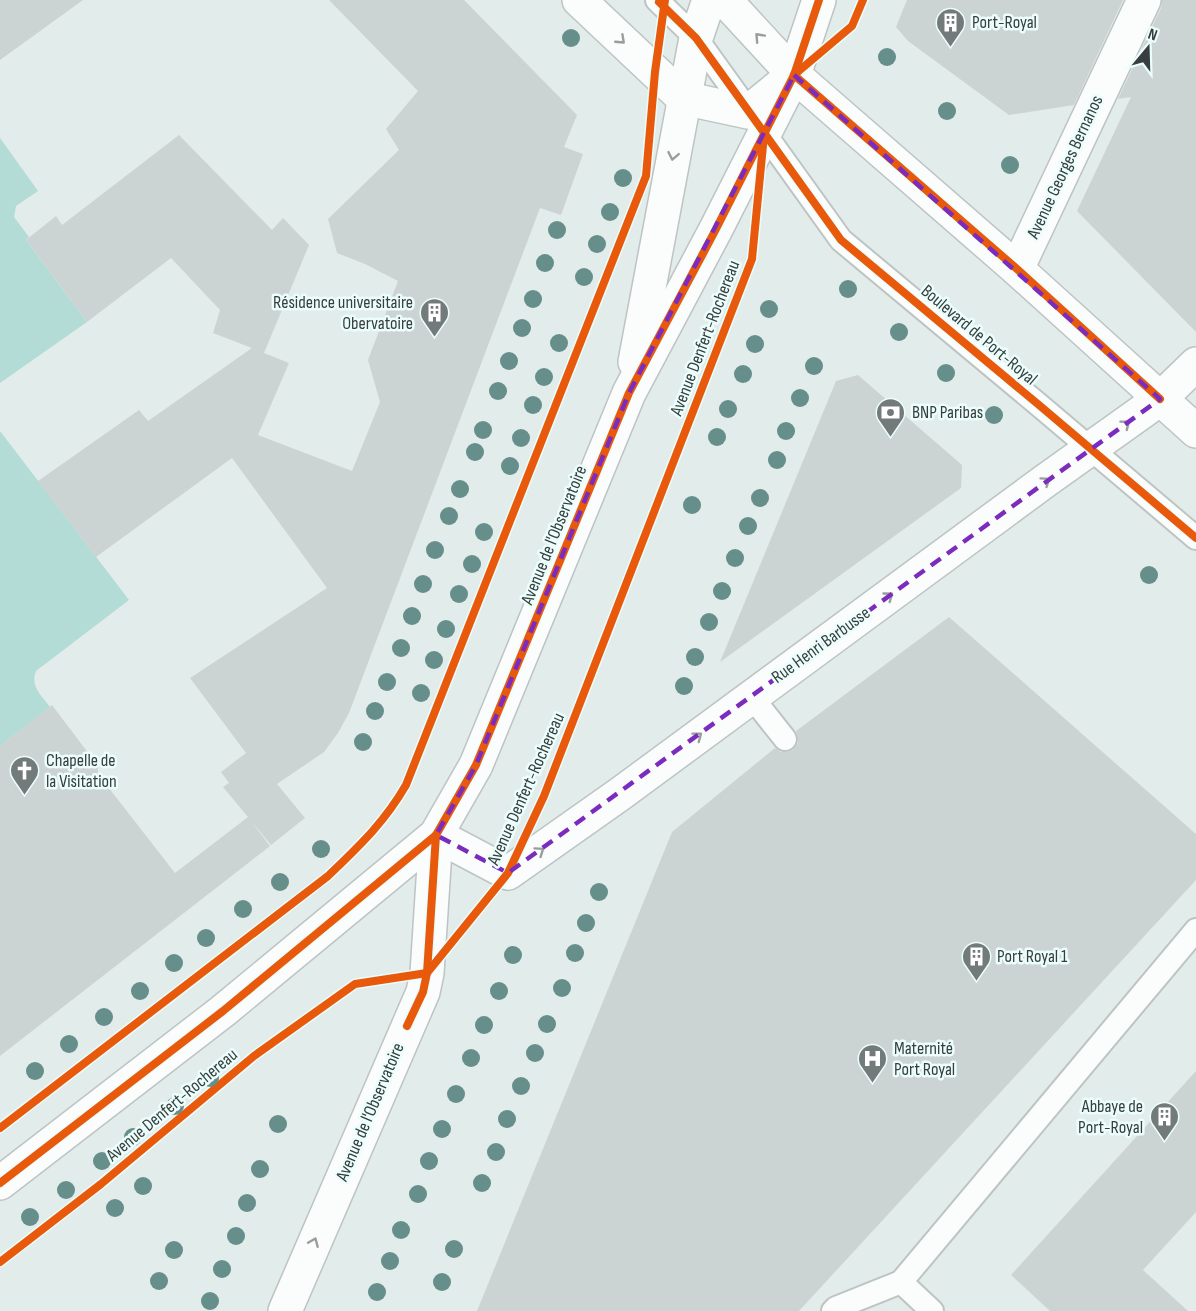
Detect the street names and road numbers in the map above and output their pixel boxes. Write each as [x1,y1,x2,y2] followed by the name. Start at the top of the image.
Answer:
[1022,92,1107,243] street label: Avenue Georges Bernanos
[665,257,744,419] street label: Avenue Denfert-Rochereau
[917,280,1041,390] street label: Boulevard de Port-Royal
[516,462,591,608] street label: Avenue de l'Observatoire
[768,602,874,688] street label: Rue Henri Barbusse
[483,710,569,869] street label: Avenue Denfert-Rochereau
[331,1040,409,1185] street label: Avenue de l'Observatoire
[101,1044,242,1167] street label: Avenue Denfert-Rochereau

